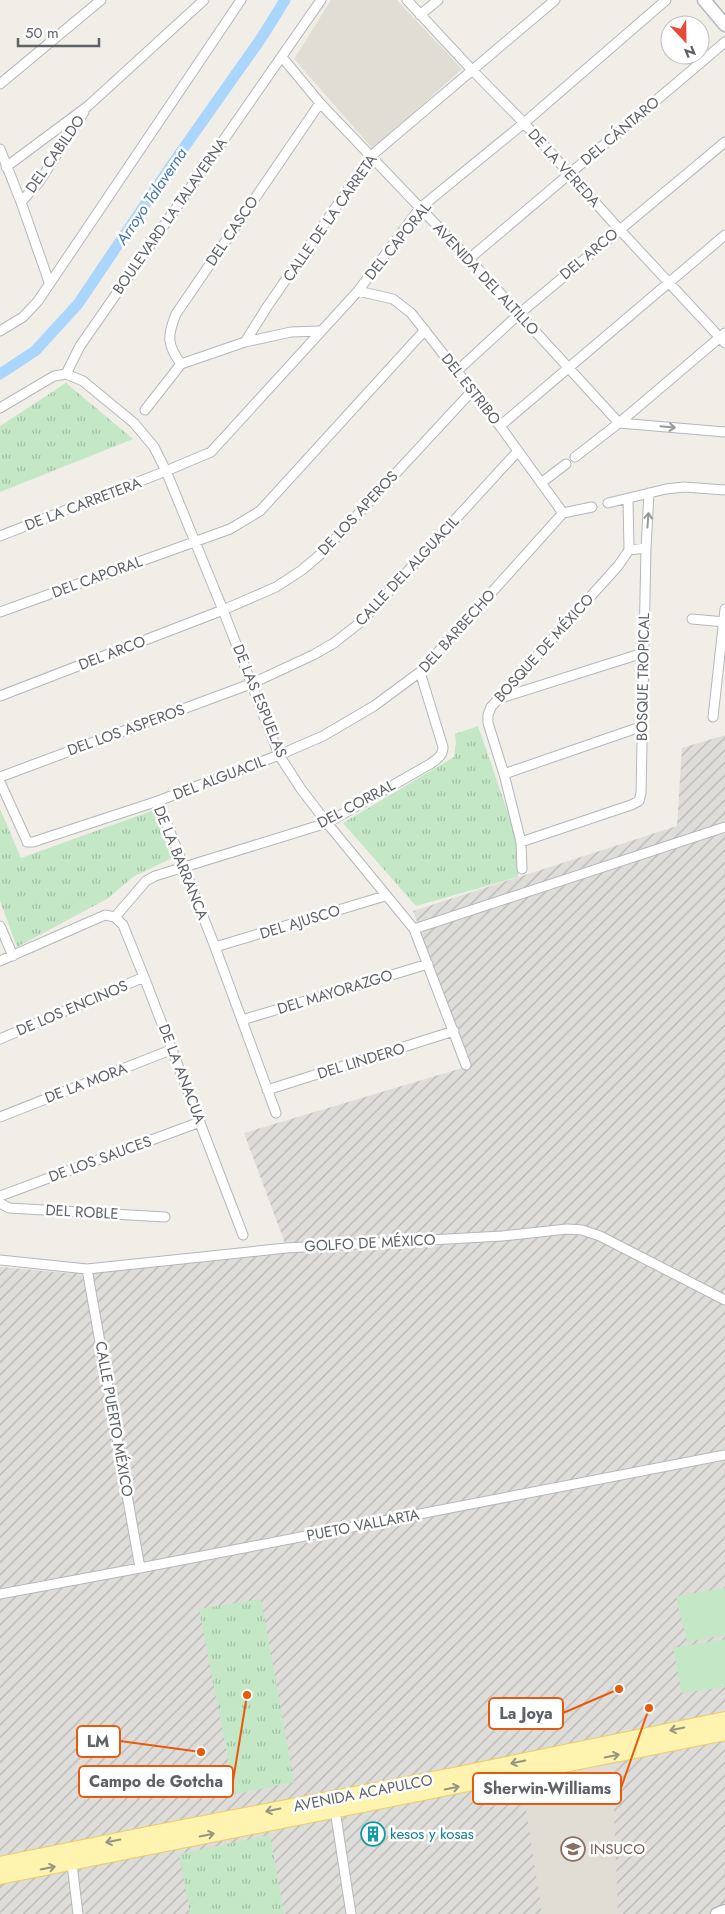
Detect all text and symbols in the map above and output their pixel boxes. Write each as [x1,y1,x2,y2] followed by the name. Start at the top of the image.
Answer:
[18,15,99,47] scale bar
[660,15,710,65] north arrow
[25,22,59,44] text: 50 m
[681,41,699,63] text: N
[576,91,664,171] street label: DEL CÁNTARO
[20,111,90,197] street label: DEL CABILDO
[523,124,605,212] street label: DE LA VEREDA
[107,133,233,299] street label: BOULEVARD LA TALAVERNA
[110,143,192,250] water label: Arroyo Talaverna
[278,150,382,286] street label: CALLE DE LA CARRETA
[201,192,264,270] street label: DEL CASCO
[360,197,437,285] street label: DEL CAPORAL
[428,218,544,340] street label: AVENIDA DEL ALTILLO
[555,223,623,285] street label: DEL ARCO
[436,349,506,430] street label: DEL ESTRIBO
[659,422,675,432] one-way arrow
[313,466,403,560] street label: DE LOS APEROS
[22,472,144,536] street label: DE LA CARRETERA
[350,511,464,631] street label: CALLE DEL ALGUACIL
[643,513,652,529] one-way arrow
[49,550,146,604] street label: DEL CAPORAL
[413,584,501,678] street label: DEL BARBECHO
[489,589,599,707] street label: BOSQUE DE MÉXICO
[631,612,655,741] street label: BOSQUE TROPICAL
[75,630,149,676] street label: DEL ARCO
[227,641,293,761] street label: DE LAS ESPUELAS
[64,699,188,761] street label: DEL LOS ASPEROS
[170,750,268,806] street label: DEL ALGUACIL
[313,774,399,834] street label: DEL CORRAL
[148,803,214,923] street label: DE LA BARRANCA
[257,899,343,945] street label: DEL AJUSCO
[275,964,395,1020] street label: DEL MAYORAZGO
[13,975,131,1041] street label: DE LOS ENCINOS
[153,1021,211,1127] street label: DE LA ANACUA
[315,1037,408,1085] street label: DEL LINDERO
[42,1057,131,1109] street label: DE LA MORA
[45,1130,155,1188] street label: DE LOS SAUCES
[45,1199,119,1225] street label: DEL ROBLE
[304,1229,436,1257] street label: GOLFO DE MÉXICO
[89,1340,139,1499] street label: CALLE PUERTO MÉXICO
[305,1503,421,1547] street label: PUETO VALLARTA
[489,1698,563,1729] callout: La Joya
[499,1702,553,1725] text: La Joya
[670,1725,686,1734] one-way arrow
[77,1726,120,1757] callout: LM
[87,1730,109,1753] text: LM
[603,1751,619,1760] one-way arrow
[511,1757,527,1767] one-way arrow
[79,1766,233,1797] callout: Campo de Gotcha
[291,1769,435,1817] street label: AVENIDA ACAPULCO
[89,1770,223,1793] text: Campo de Gotcha
[473,1773,621,1804] callout: Sherwin-Williams
[483,1777,611,1800] text: Sherwin-Williams
[444,1783,460,1792] one-way arrow
[265,1806,281,1815] one-way arrow
[360,1821,386,1847] building icon: kesos y kosas
[390,1823,474,1845] place label: kesos y kosas
[198,1830,214,1839] one-way arrow
[106,1836,122,1846] one-way arrow
[560,1836,586,1862] school or university icon: INSUCO
[590,1838,645,1860] place label: INSUCO
[39,1863,55,1872] one-way arrow

